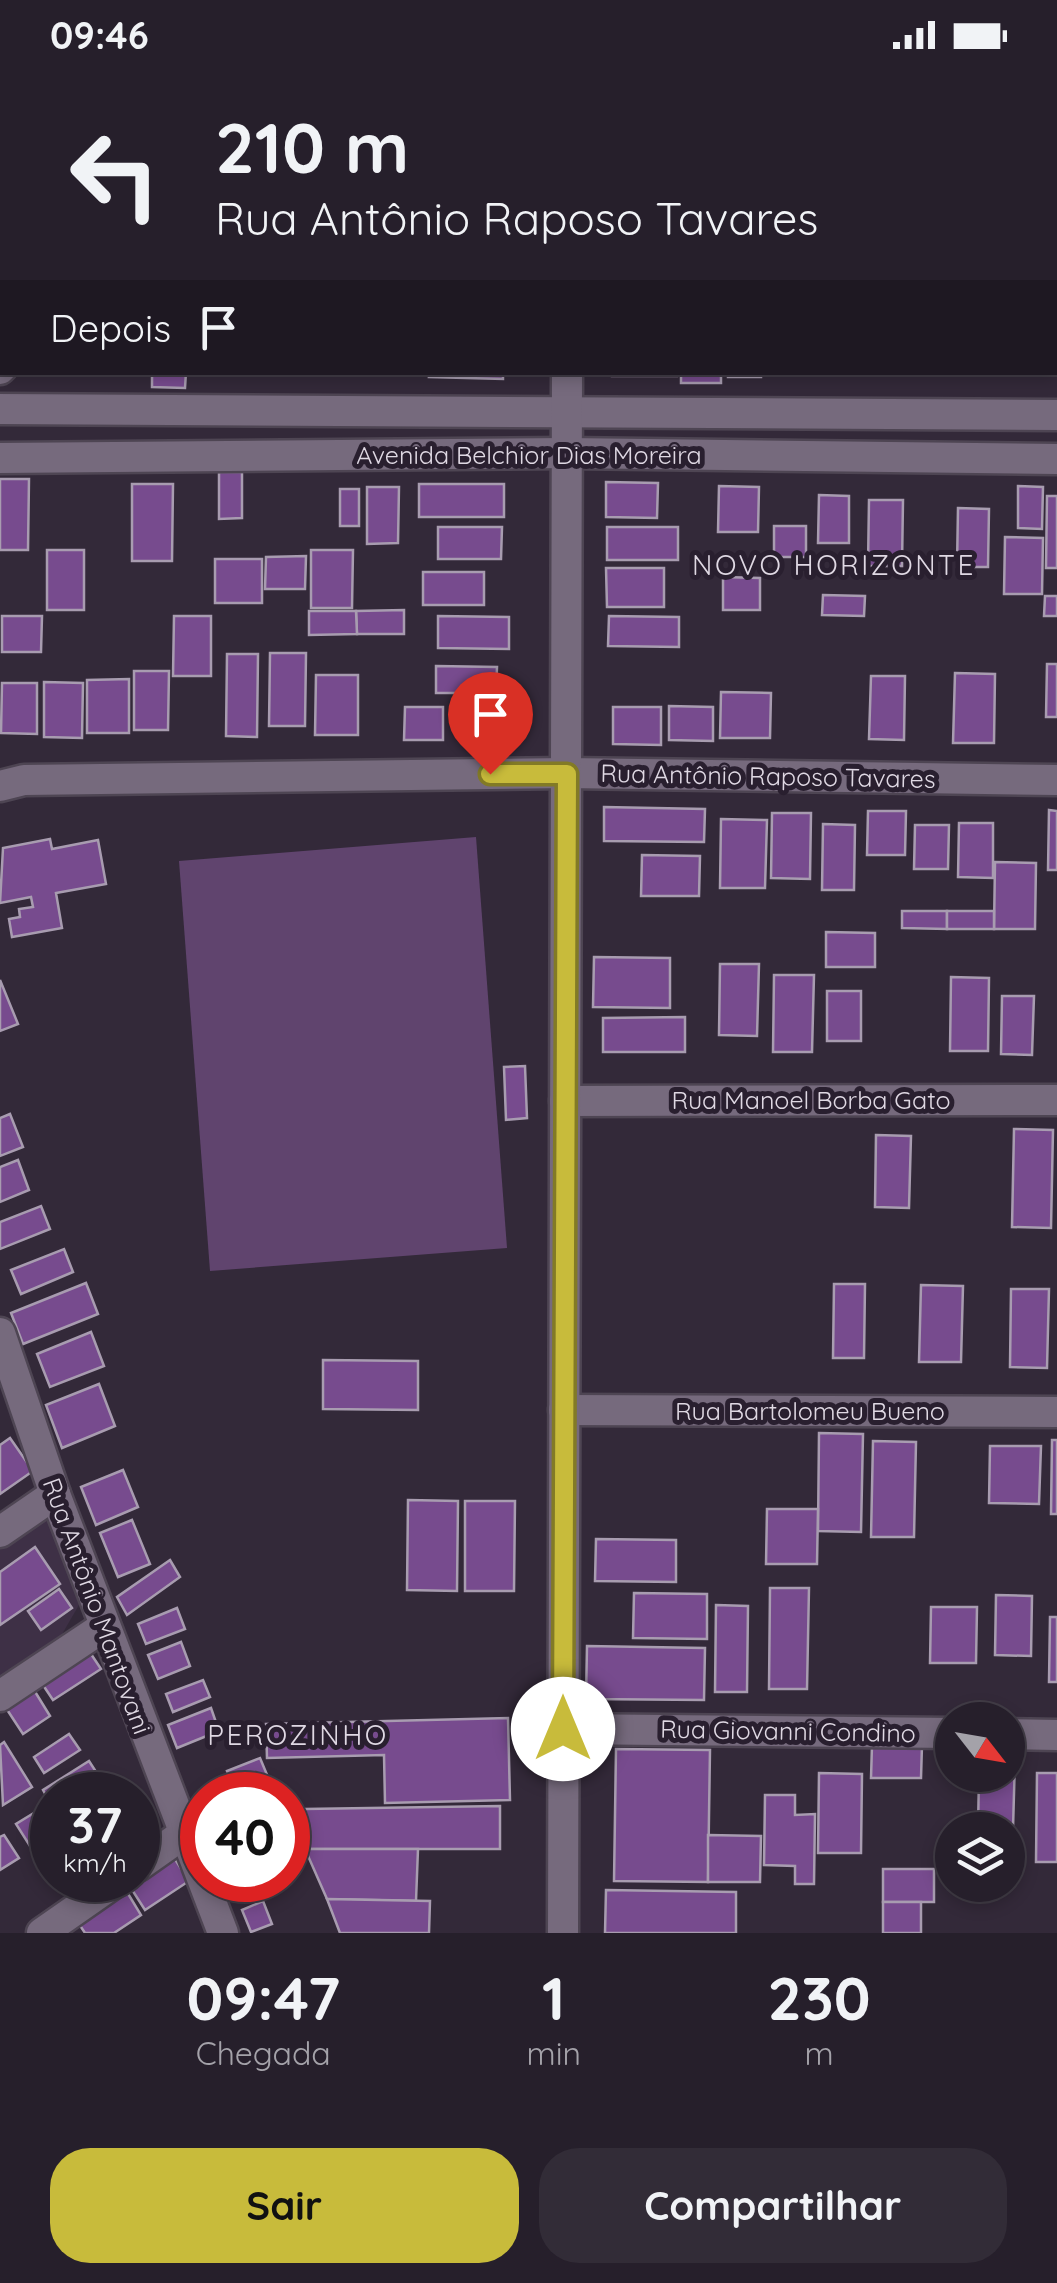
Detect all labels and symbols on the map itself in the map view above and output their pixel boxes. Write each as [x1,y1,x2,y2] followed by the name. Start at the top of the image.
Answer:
[356,439,702,470] street label: Avenida Belchior Dias Moreira
[692,547,976,582] district label: NOVO HORIZONTE
[448,672,533,775] pin
[600,757,936,794] street label: Rua Antônio Raposo Tavares
[671,1084,951,1115] street label: Rua Manoel Borba Gato
[675,1395,945,1426] street label: Rua Bartolomeu Bueno
[37,1474,158,1738] street label: Rua Antônio Mantovani
[511,1677,615,1781] position arrow
[935,1702,1025,1792] north arrow
[660,1713,916,1748] street label: Rua Giovanni Condino
[207,1717,389,1752] district label: PEROZINHO
[180,1772,310,1902] speed limit sign: 40

